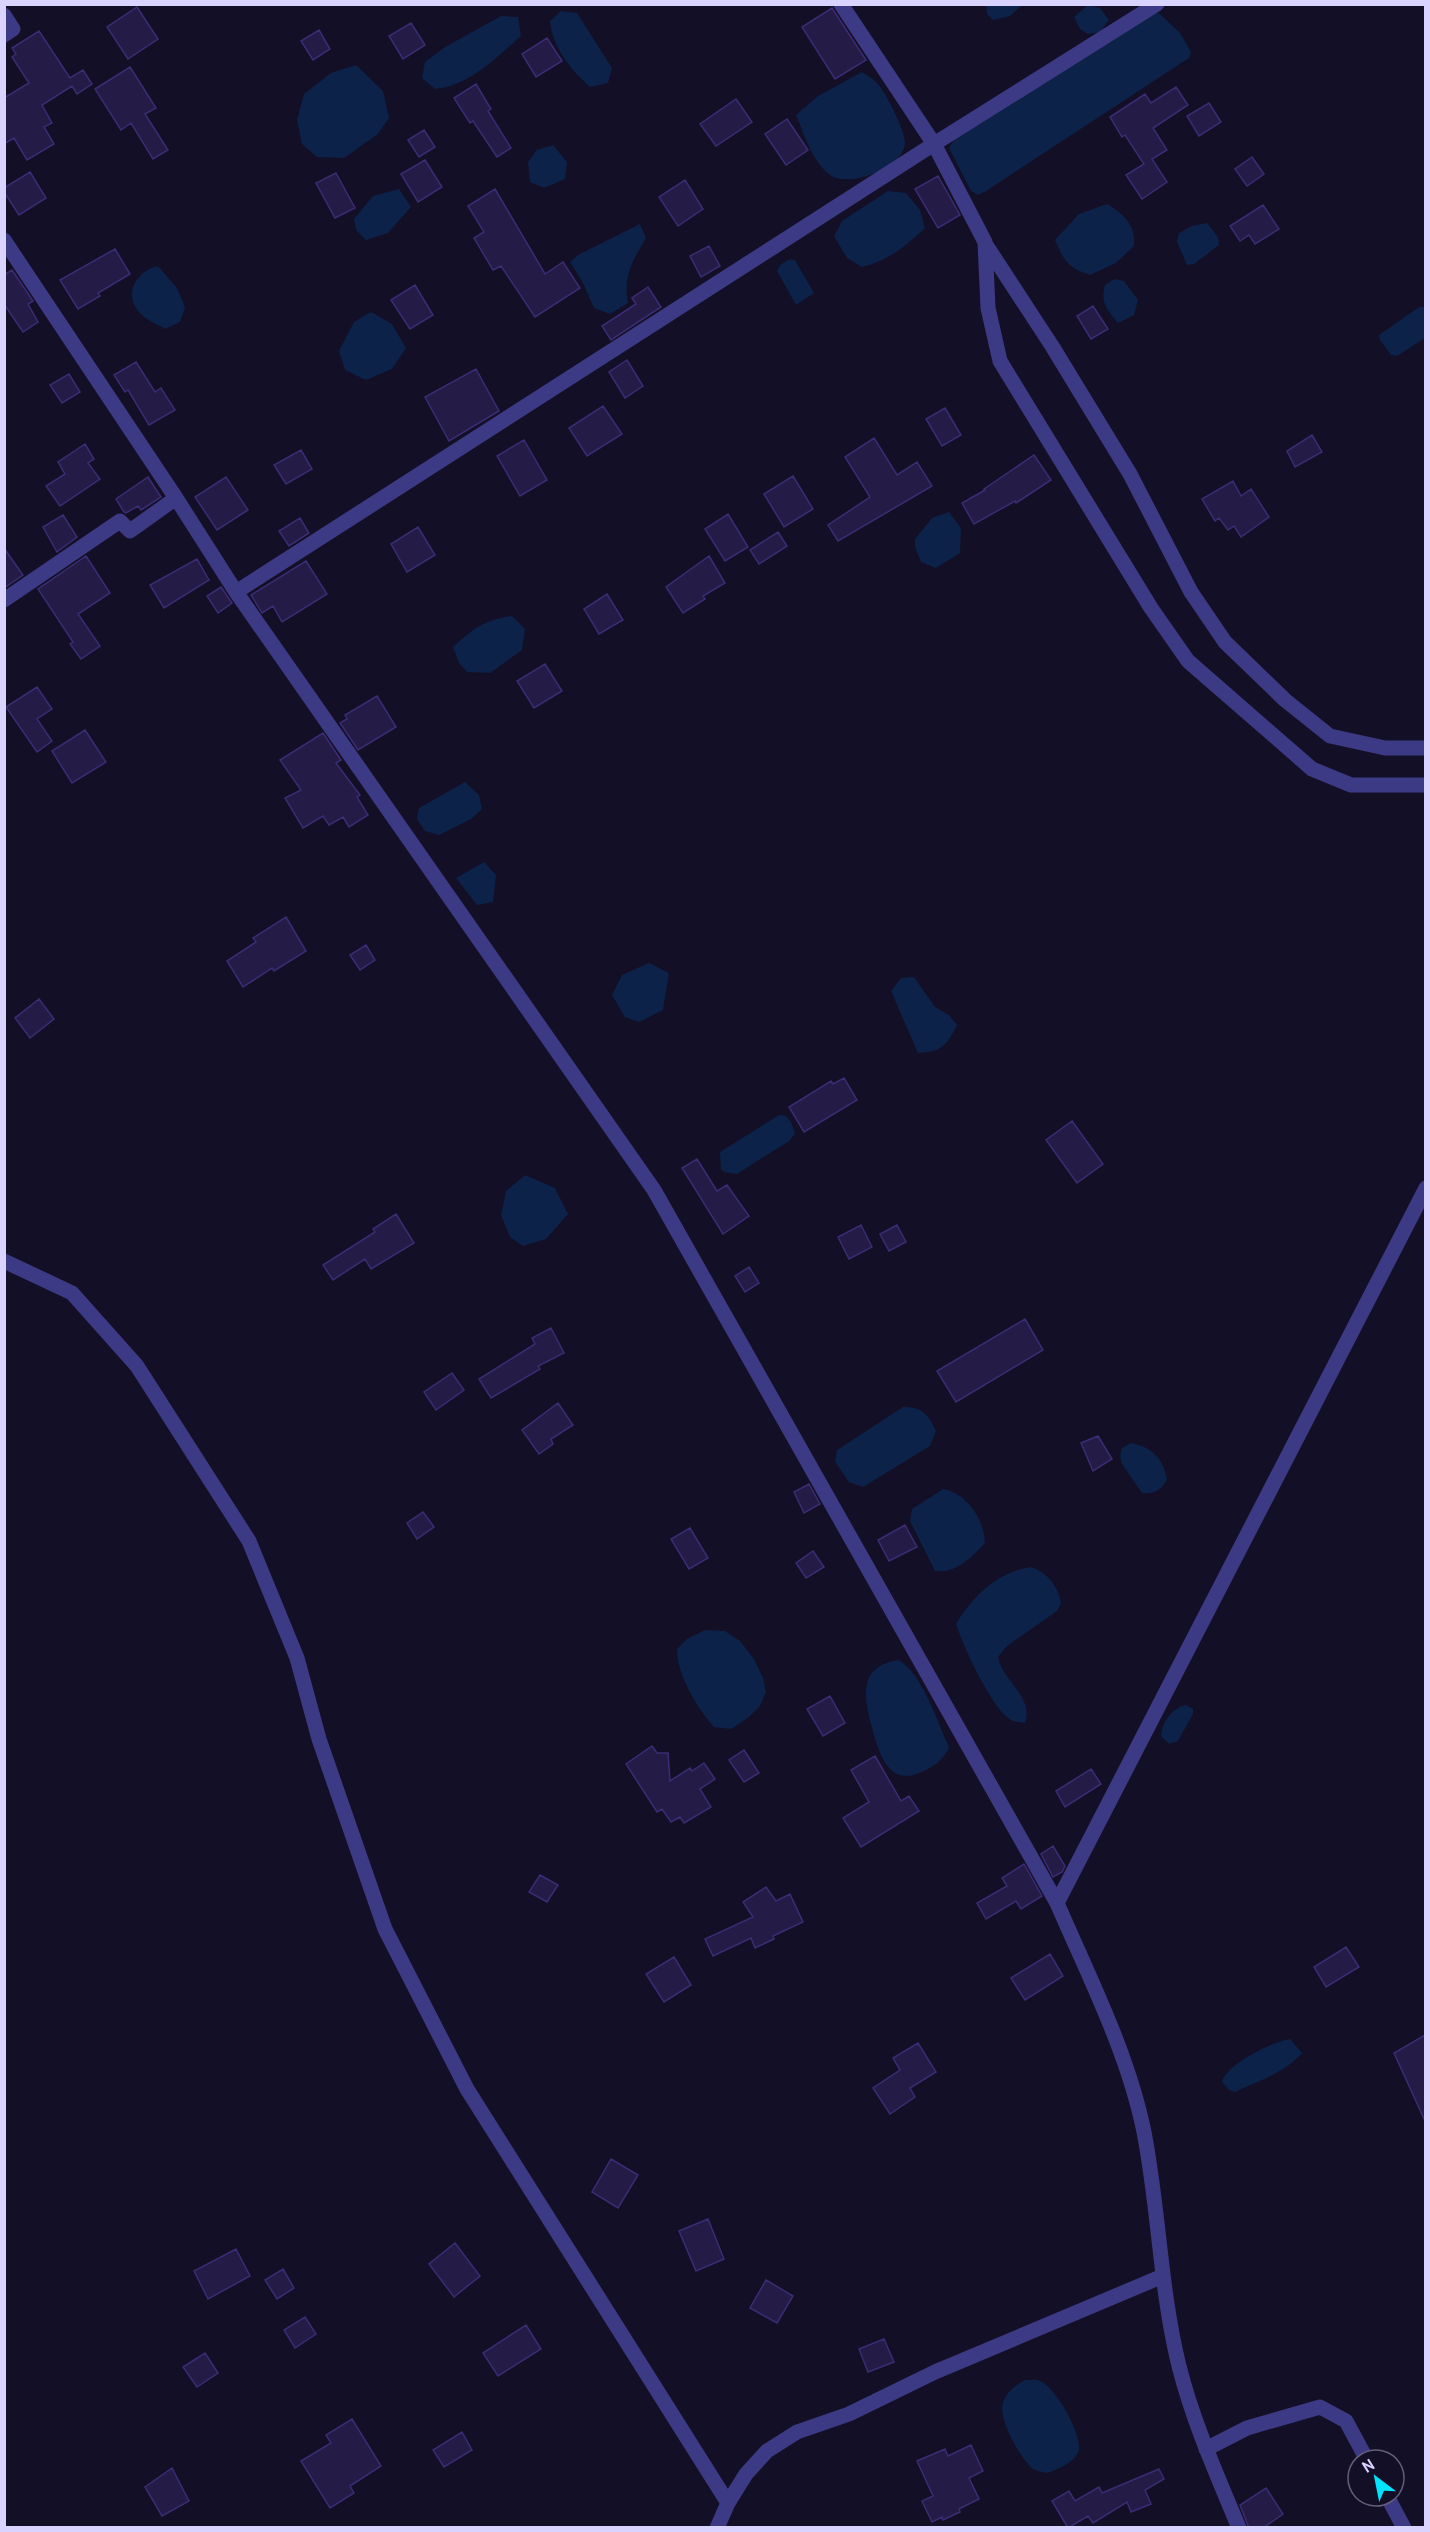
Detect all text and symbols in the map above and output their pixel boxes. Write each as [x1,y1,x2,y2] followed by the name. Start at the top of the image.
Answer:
[1346,2448,1406,2508] north arrow
[1358,2454,1378,2477] text: N

